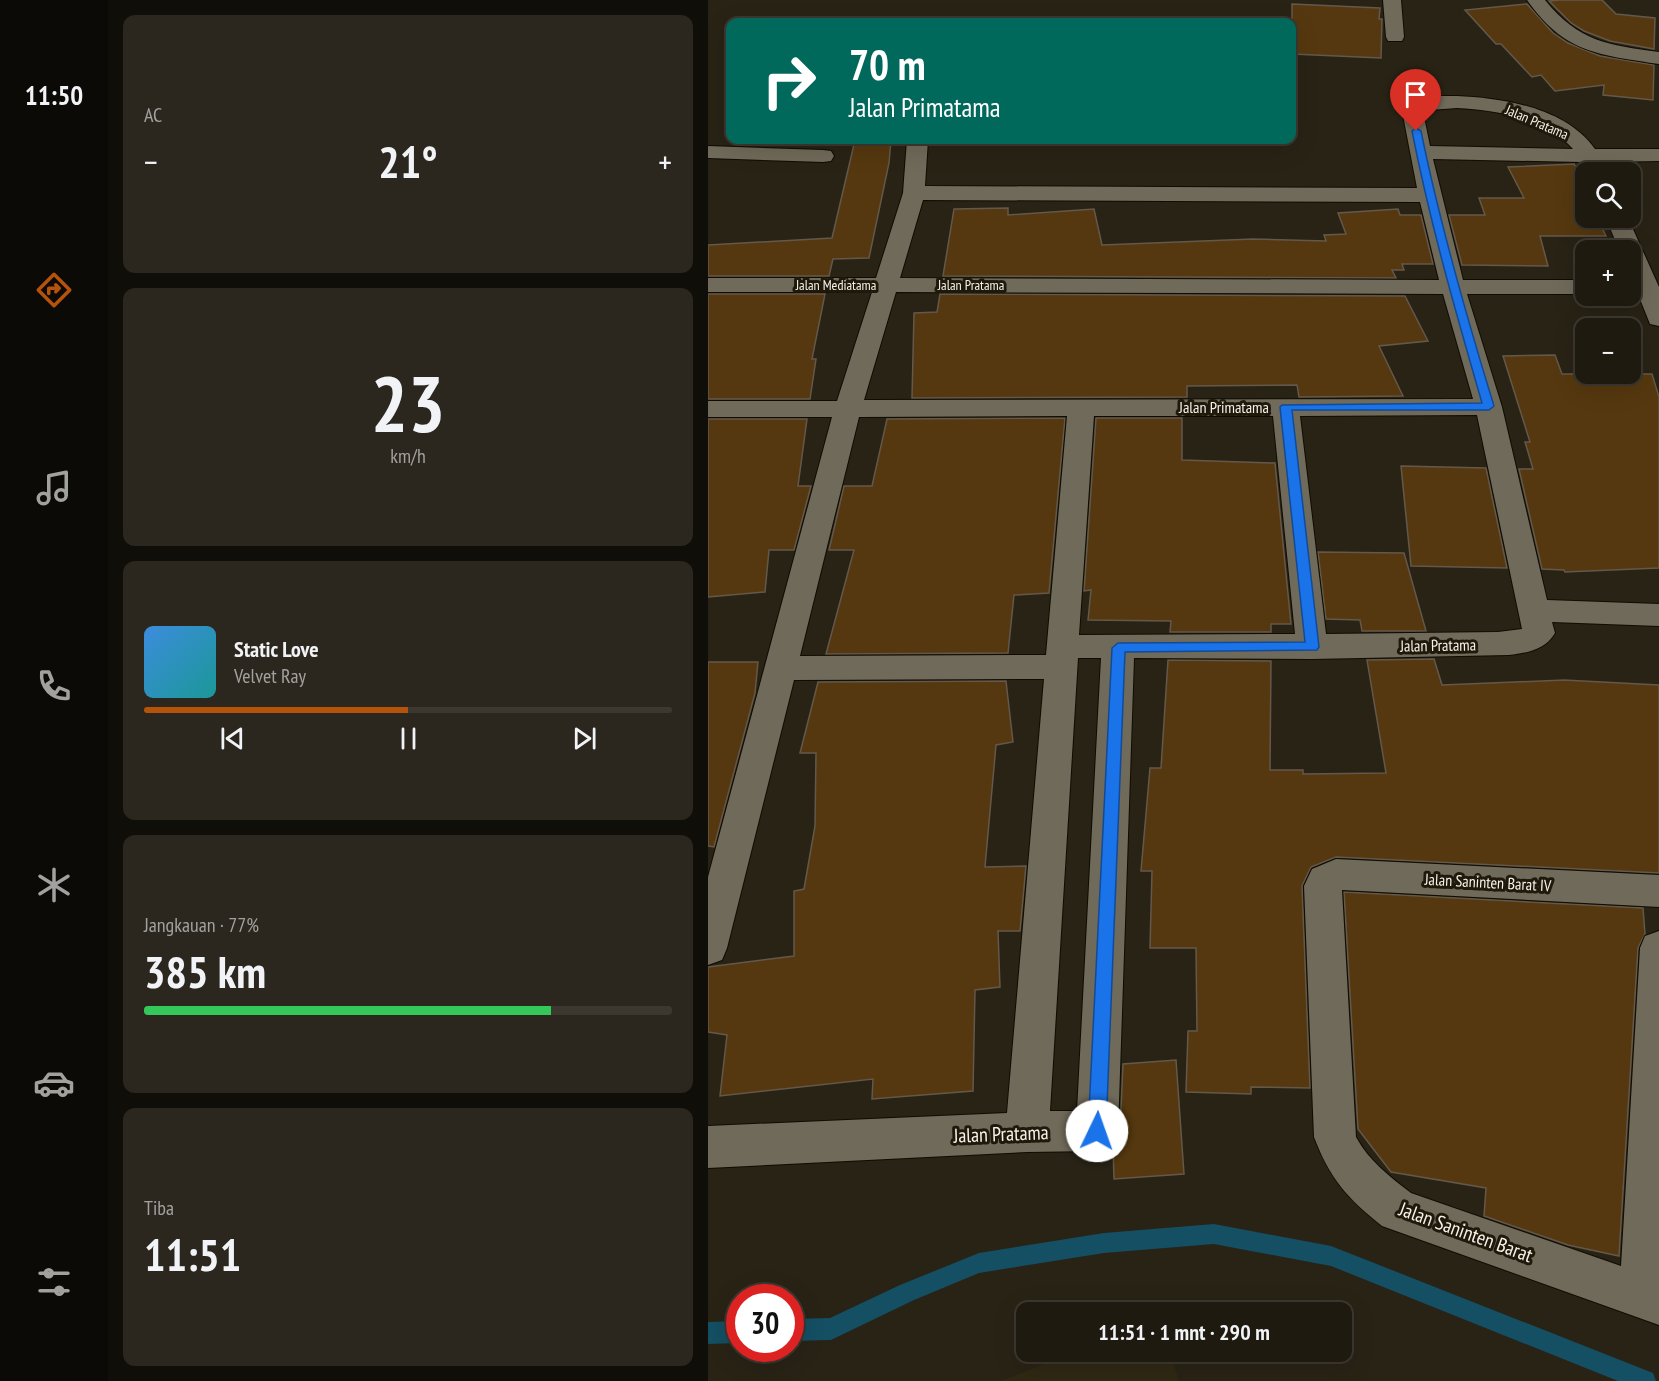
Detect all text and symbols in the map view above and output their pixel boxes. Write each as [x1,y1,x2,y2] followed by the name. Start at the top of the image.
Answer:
[849,37,926,92] text: 70 m
[750,42,828,120] icon: right
[1390,69,1441,131] pin
[25,78,83,112] text: 11:50
[1399,78,1432,111] icon: arrive
[849,90,1001,124] text: Jalan Primatama
[1502,100,1571,143] street label: Jalan Pratama
[144,102,162,128] text: AC
[378,132,438,190] text: 21°
[144,140,158,183] text: −
[658,140,672,183] text: +
[1575,162,1641,384] map controls
[1575,162,1641,228] button: search
[1575,240,1641,306] button: +
[33,269,75,311] icon: directions
[795,276,876,294] street label: Jalan Mediatama
[937,276,1004,294] street label: Jalan Pratama
[1575,318,1641,384] button: −
[371,353,445,454] text: 23
[1178,397,1269,417] street label: Jalan Primatama
[390,443,426,469] text: km/h
[33,467,75,509] icon: music
[1399,634,1476,656] street label: Jalan Pratama
[234,635,319,663] text: Static Love
[234,663,306,689] text: Velvet Ray
[33,665,75,707] icon: phone
[216,722,249,755] icon: previous
[392,722,425,755] icon: pause
[568,722,601,755] icon: next
[33,864,75,906] icon: climate
[1423,869,1552,895] street label: Jalan Saninten Barat IV
[144,912,259,938] text: Jangkauan · 77%
[144,942,266,1000] text: 385 km
[33,1062,75,1104] icon: car
[1065,1099,1129,1163] position arrow
[952,1119,1049,1149] street label: Jalan Pratama
[144,1195,174,1221] text: Tiba
[1395,1196,1537,1268] street label: Jalan Saninten Barat
[144,1225,241,1283] text: 11:51
[33,1261,75,1303] icon: filters
[726,1284,804,1362] speed limit sign: 30
[1098,1318,1270,1346] text: 11:51 · 1 mnt · 290 m

